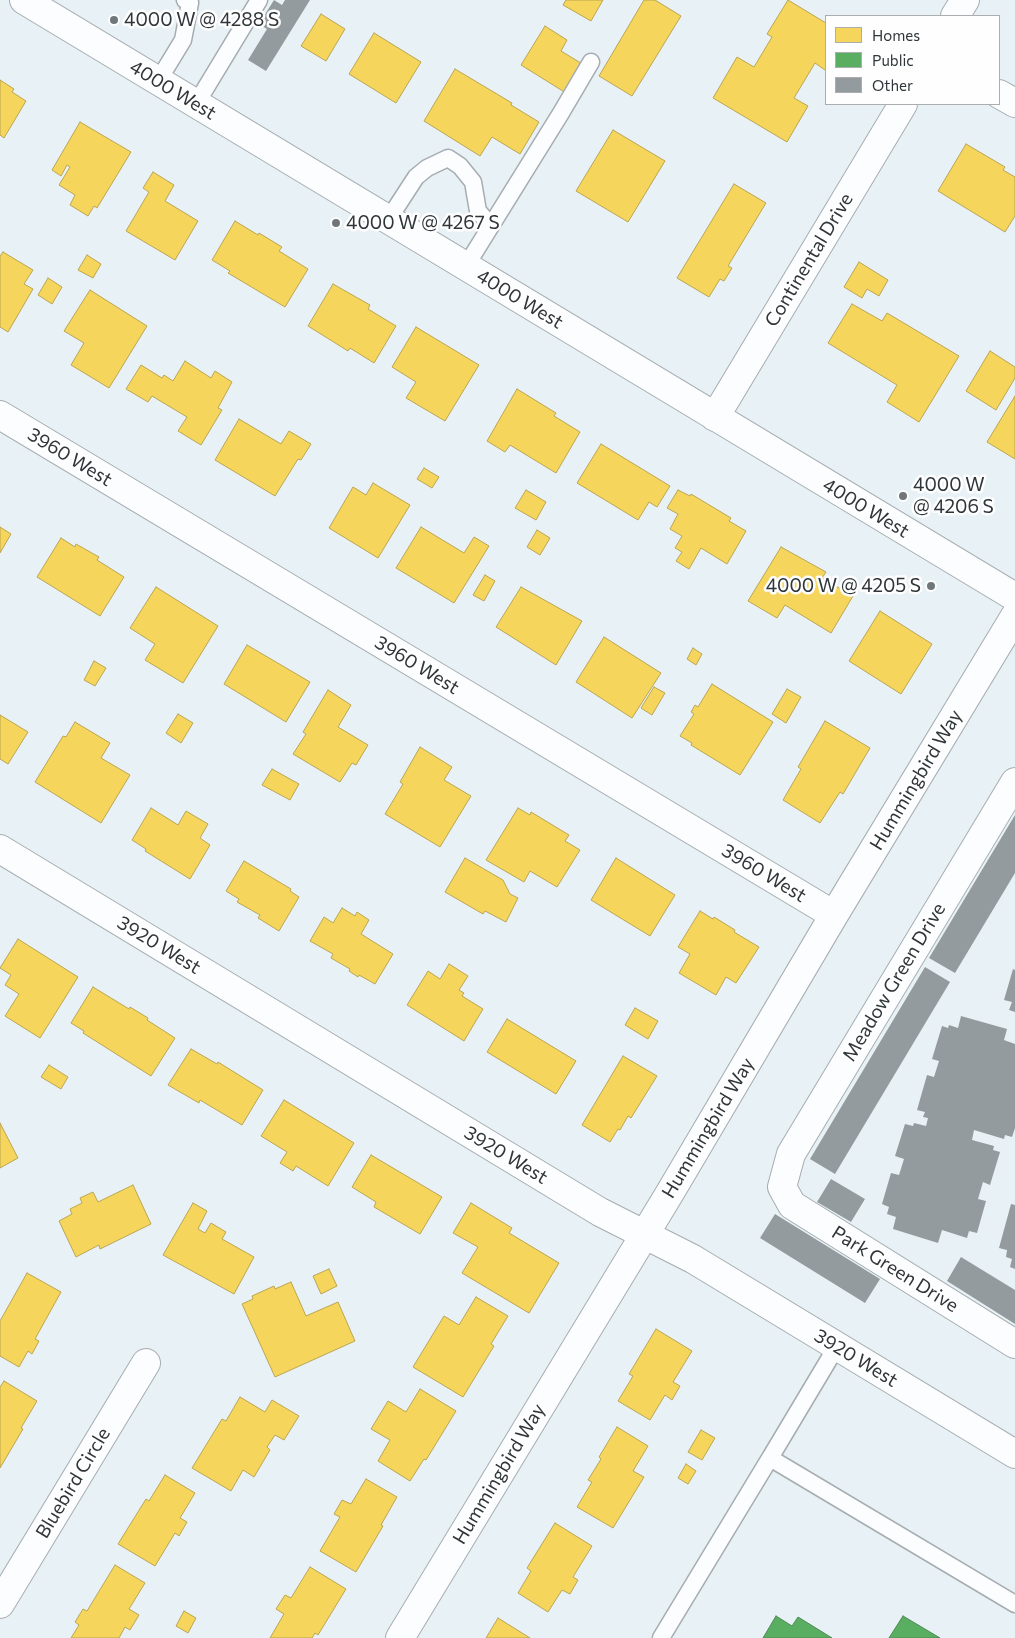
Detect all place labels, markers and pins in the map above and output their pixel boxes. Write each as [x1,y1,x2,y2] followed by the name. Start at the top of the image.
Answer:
[124,9,279,31] place label: 4000 W @ 4288 S
[108,14,120,26] marker: 4000 W @ 4288 S
[346,212,500,234] place label: 4000 W @ 4267 S
[330,217,342,229] marker: 4000 W @ 4267 S
[913,474,994,518] place label: 4000 W @ 4206 S
[897,490,909,502] marker: 4000 W @ 4206 S
[766,575,921,597] place label: 4000 W @ 4205 S
[925,580,937,592] marker: 4000 W @ 4205 S

